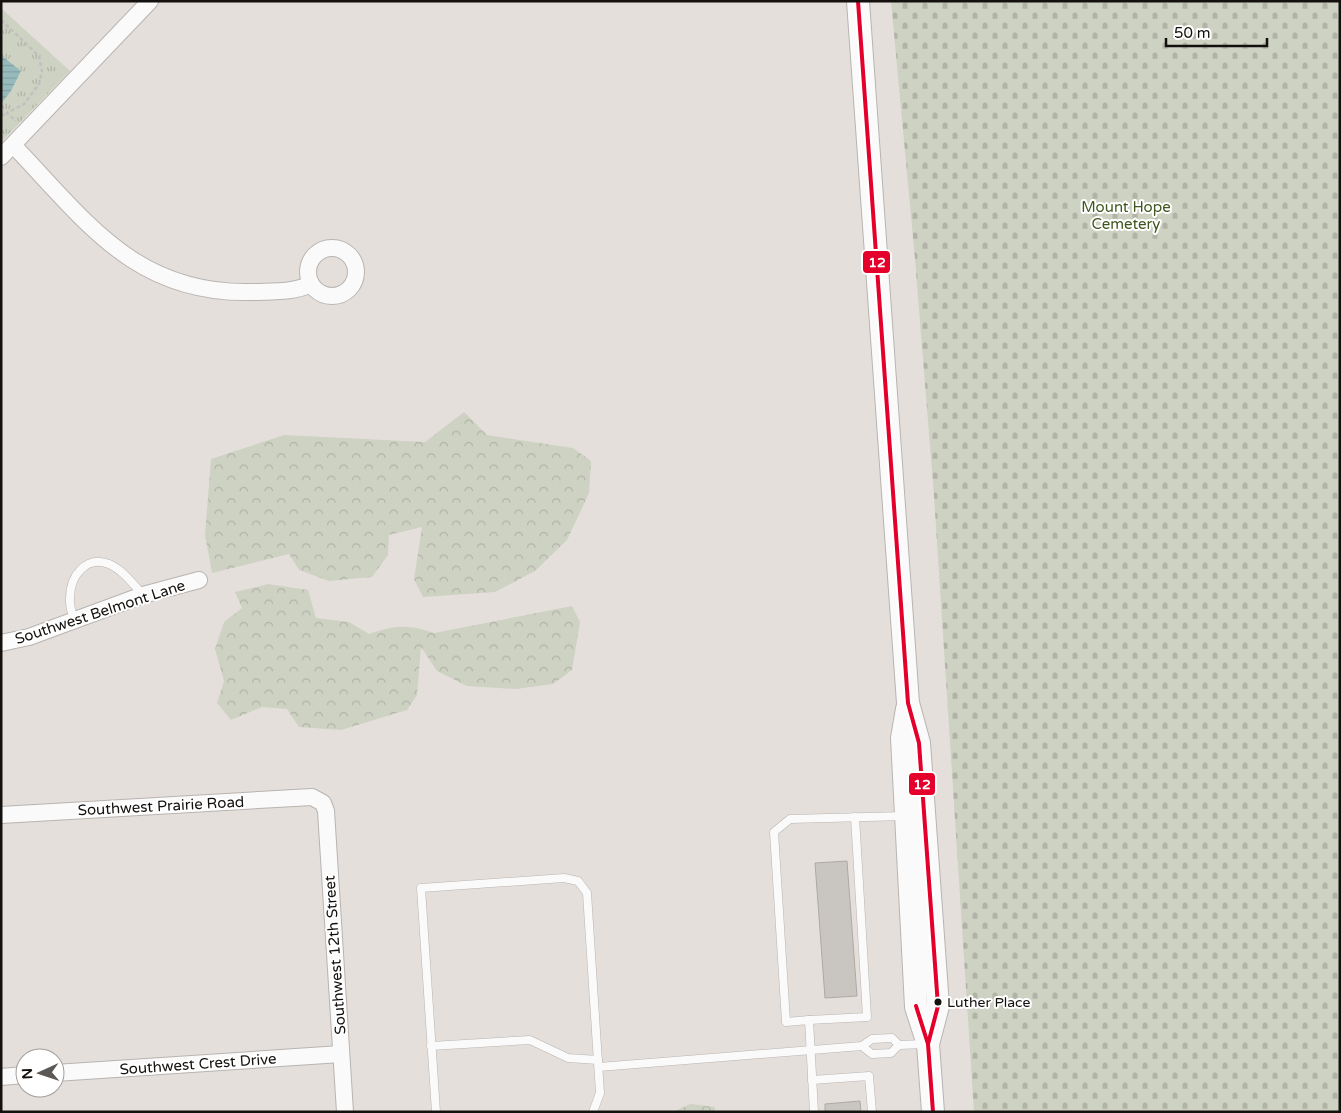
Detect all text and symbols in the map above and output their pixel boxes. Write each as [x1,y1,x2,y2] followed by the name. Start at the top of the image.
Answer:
[1166,15,1267,47] scale bar
[1174,24,1211,42] text: 50 m
[1081,198,1171,233] park label: Mount Hope Cemetery
[862,250,891,274] line badge: 12
[868,254,886,271] text: 12
[13,576,187,648] street label: Southwest Belmont Lane
[908,772,936,796] line badge: 12
[913,776,931,793] text: 12
[77,793,245,819] street label: Southwest Prairie Road
[320,874,350,1035] street label: Southwest 12th Street
[947,994,1030,1011] place label: Luther Place
[933,997,943,1007] marker: Luther Place
[15,1048,65,1098] north arrow
[119,1050,277,1078] street label: Southwest Crest Drive
[19,1068,36,1080] text: N

